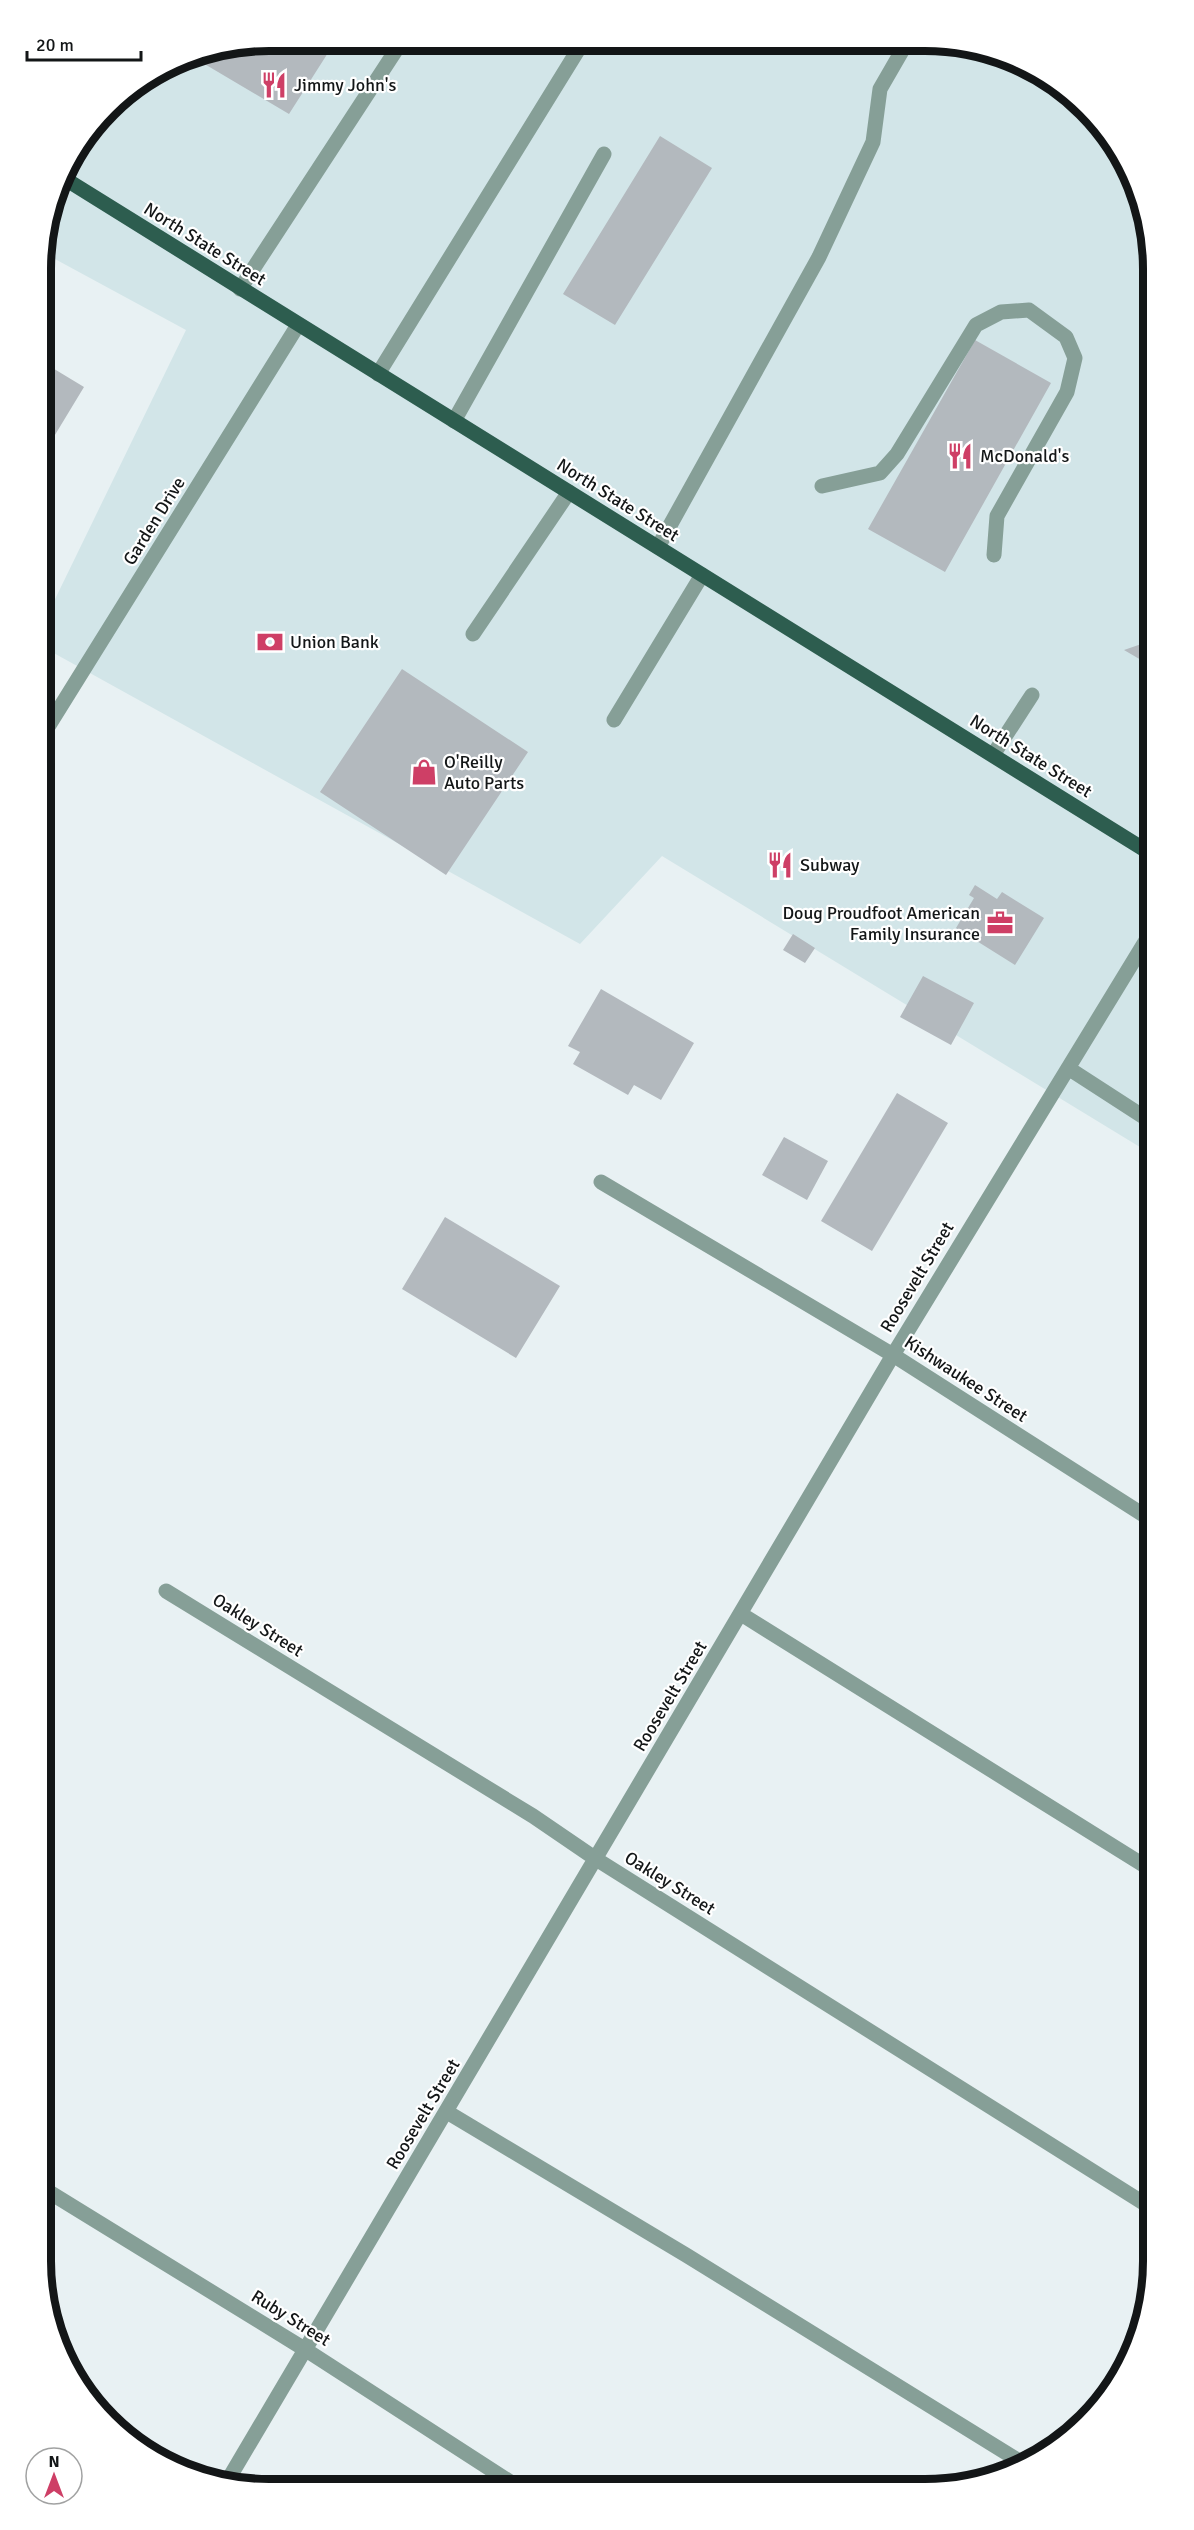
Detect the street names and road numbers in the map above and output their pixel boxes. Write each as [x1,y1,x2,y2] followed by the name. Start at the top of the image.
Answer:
[140,198,270,290] street label: North State Street
[553,454,683,546] street label: North State Street
[118,473,190,569] street label: Garden Drive
[966,710,1096,802] street label: North State Street
[875,1218,959,1336] street label: Roosevelt Street
[900,1331,1032,1427] street label: Kishwaukee Street
[209,1588,307,1662] street label: Oakley Street
[628,1637,712,1755] street label: Roosevelt Street
[621,1846,719,1920] street label: Oakley Street
[381,2055,465,2173] street label: Roosevelt Street
[247,2285,335,2351] street label: Ruby Street

